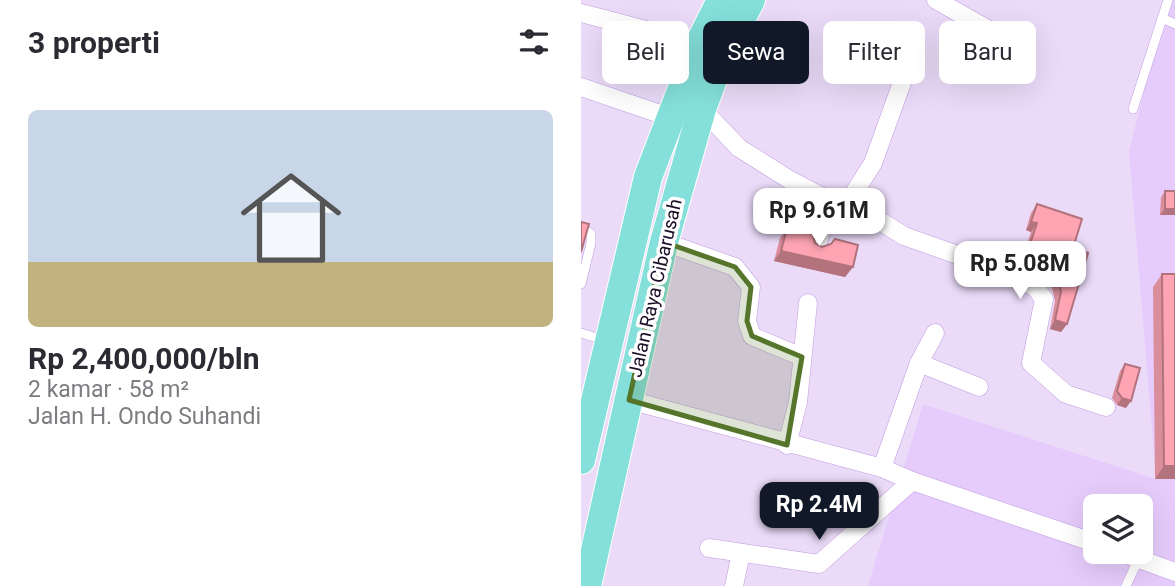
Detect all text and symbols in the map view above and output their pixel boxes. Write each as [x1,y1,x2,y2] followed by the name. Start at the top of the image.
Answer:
[602,21,689,84] chip: Beli
[703,21,809,84] chip: Sewa
[823,21,925,84] chip: Filter
[939,21,1036,84] chip: Baru
[515,23,553,61] icon: filters
[28,25,160,60] text: 3 properti
[228,155,354,281] icon: home
[747,188,891,248] pin: Rp 9.61M
[623,197,687,379] street label: Jalan Raya Cibarusah
[769,197,869,224] text: Rp 9.61M
[948,242,1092,301] pin: Rp 5.08M
[970,250,1070,277] text: Rp 5.08M
[28,341,260,376] text: Rp 2,400,000/bln
[28,376,189,403] text: 2 kamar · 58 m²
[28,403,261,430] text: Jalan H. Ondo Suhandi
[754,482,884,542] pin: Rp 2.4M
[776,491,862,518] text: Rp 2.4M
[1083,494,1153,564] map controls
[1083,494,1153,564] button: layers

